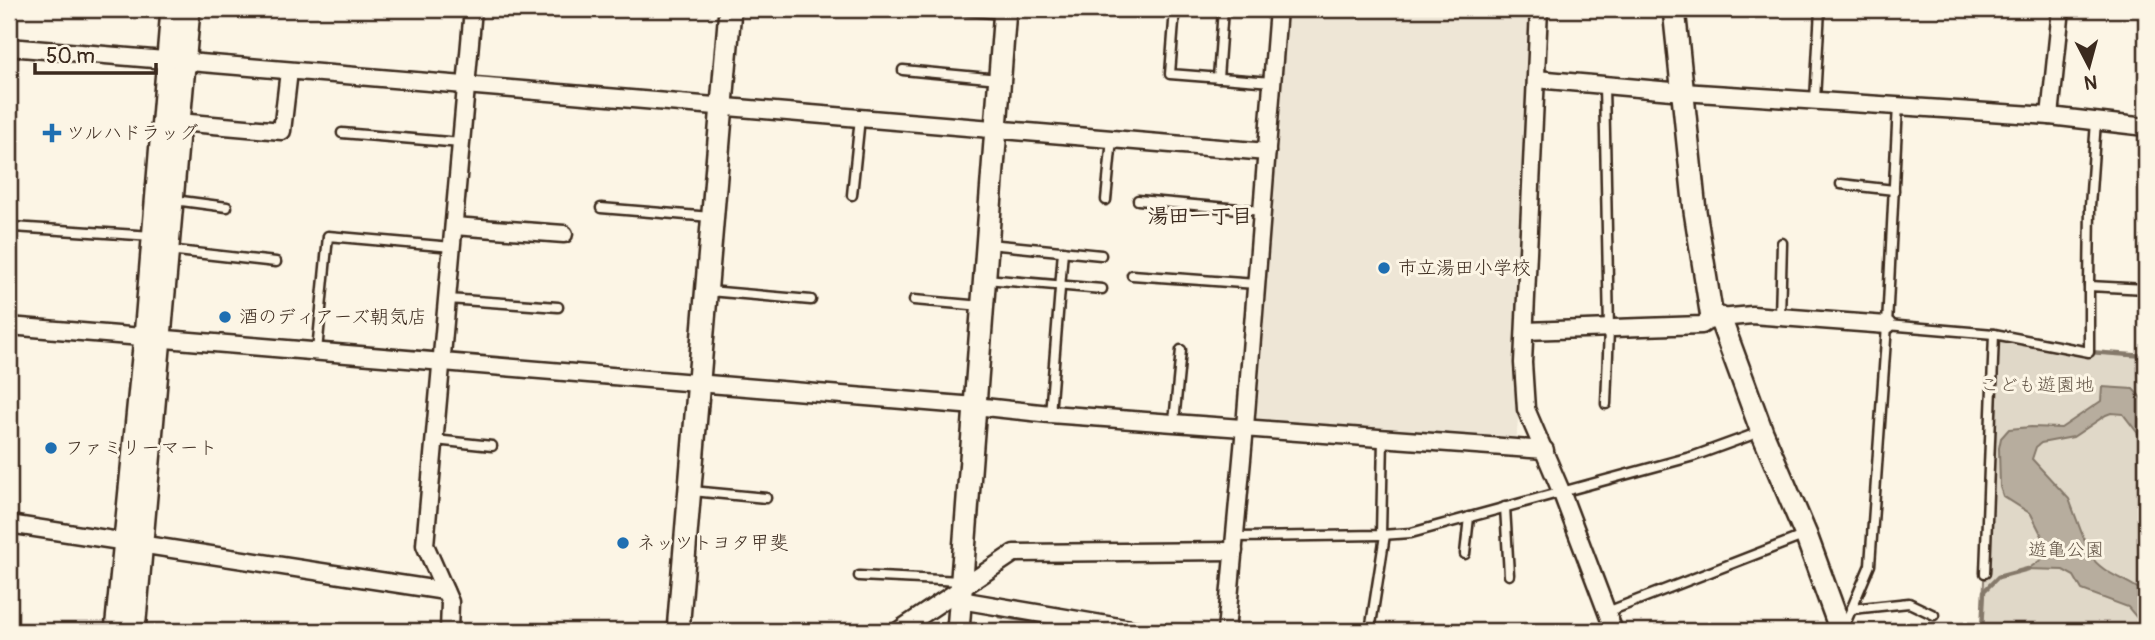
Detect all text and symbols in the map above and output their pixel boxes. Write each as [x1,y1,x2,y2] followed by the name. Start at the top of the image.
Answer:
[35,32,156,76] scale bar
[2054,32,2124,102] north arrow
[46,43,95,70] text: 50 m
[2083,69,2098,95] text: N
[66,121,198,145] place label: ツルハドラッグ
[44,125,60,141] marker: ツルハドラッグ
[1148,203,1253,230] district label: 湯田一丁目
[1398,256,1531,280] place label: 市立湯田小学校
[1376,260,1392,276] marker: 市立湯田小学校
[239,305,427,329] place label: 酒のディアーズ朝気店
[217,309,233,325] marker: 酒のディアーズ朝気店
[1980,373,2094,397] park label: こども遊園地
[65,436,217,460] place label: ファミリーマート
[43,440,59,456] marker: ファミリーマート
[637,531,788,555] place label: ネッツトヨタ甲斐
[615,535,631,551] marker: ネッツトヨタ甲斐
[2028,538,2104,562] park label: 遊亀公園

